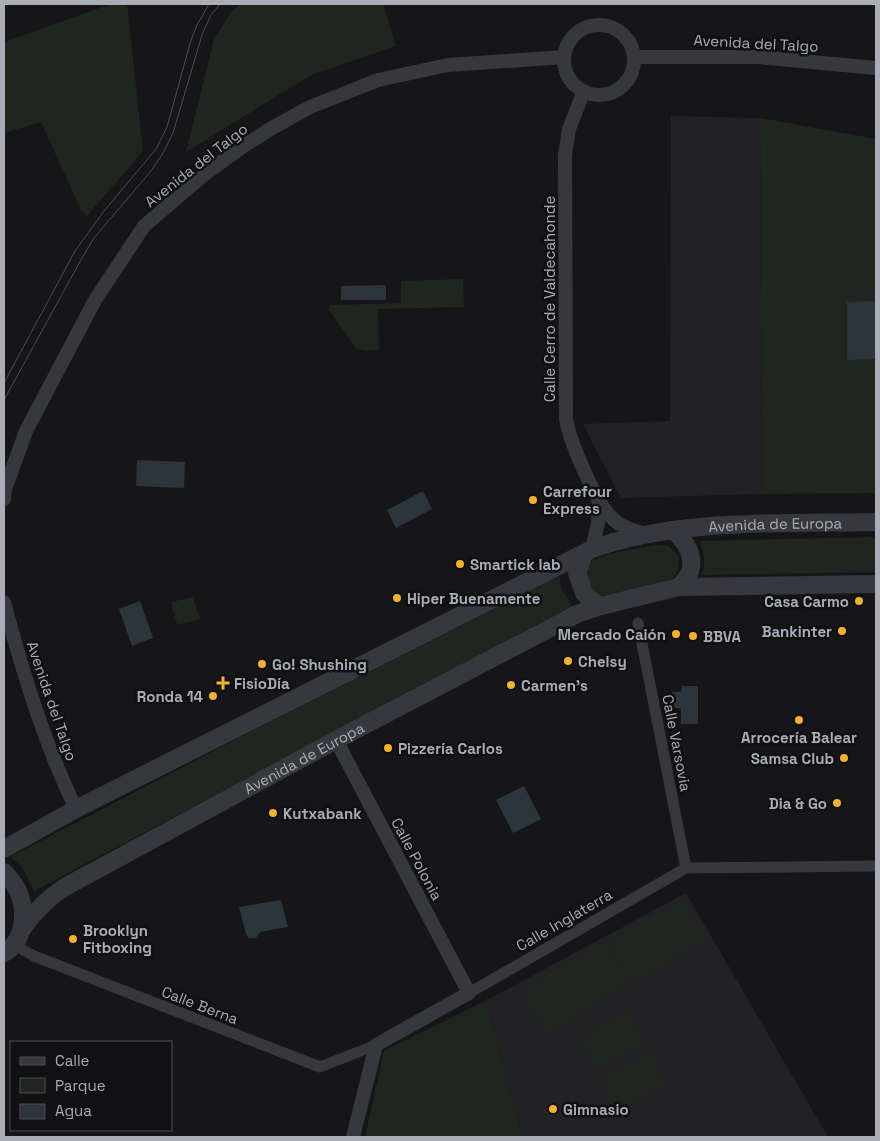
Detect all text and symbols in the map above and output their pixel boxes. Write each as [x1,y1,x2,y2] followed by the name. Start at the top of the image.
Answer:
[693,30,819,56] street label: Avenida del Talgo
[141,119,251,211] street label: Avenida del Talgo
[540,196,559,402] street label: Calle Cerro de Valdecahonde
[543,482,612,518] place label: Carrefour Express
[527,494,539,506] marker: Carrefour Express
[708,513,843,536] street label: Avenida de Europa
[470,555,561,574] place label: Smartick lab
[454,558,466,570] marker: Smartick lab
[407,589,541,608] place label: Hiper Buenamente
[391,592,403,604] marker: Hiper Buenamente
[764,592,849,611] place label: Casa Carmo
[853,595,865,607] marker: Casa Carmo
[761,622,832,641] place label: Bankinter
[558,625,666,644] place label: Mercado Caión
[836,625,848,637] marker: Bankinter
[703,627,741,646] place label: BBVA
[670,628,682,640] marker: Mercado Caión
[687,630,699,642] marker: BBVA
[23,639,81,763] street label: Avenida del Talgo
[578,652,627,671] place label: Chelsy
[272,655,367,674] place label: Go! Shushing
[562,655,574,667] marker: Chelsy
[256,658,268,670] marker: Go! Shushing
[234,674,290,693] place label: FisioDía
[216,676,230,690] marker: FisioDía
[521,676,588,695] place label: Carmen's
[505,679,517,691] marker: Carmen's
[137,687,203,706] place label: Ronda 14
[207,690,219,702] marker: Ronda 14
[658,693,696,793] street label: Calle Varsovia
[793,714,805,726] marker: Arrocería Balear
[240,717,368,798] street label: Avenida de Europa
[741,728,857,747] place label: Arrocería Balear
[398,739,503,758] place label: Pizzería Carlos
[382,742,394,754] marker: Pizzería Carlos
[751,749,834,768] place label: Samsa Club
[838,752,850,764] marker: Samsa Club
[769,794,827,813] place label: Dia & Go
[831,797,843,809] marker: Dia & Go
[283,804,362,823] place label: Kutxabank
[267,807,279,819] marker: Kutxabank
[387,814,447,904] street label: Calle Polonia
[513,885,616,955] street label: Calle Inglaterra
[83,921,152,957] place label: Brooklyn Fitboxing
[67,933,79,945] marker: Brooklyn Fitboxing
[159,982,241,1028] street label: Calle Berna
[10,1041,172,1131] legend
[55,1051,90,1070] text: Calle
[55,1076,106,1095] text: Parque
[563,1100,629,1119] place label: Gimnasio
[55,1101,92,1120] text: Agua
[547,1103,559,1115] marker: Gimnasio

